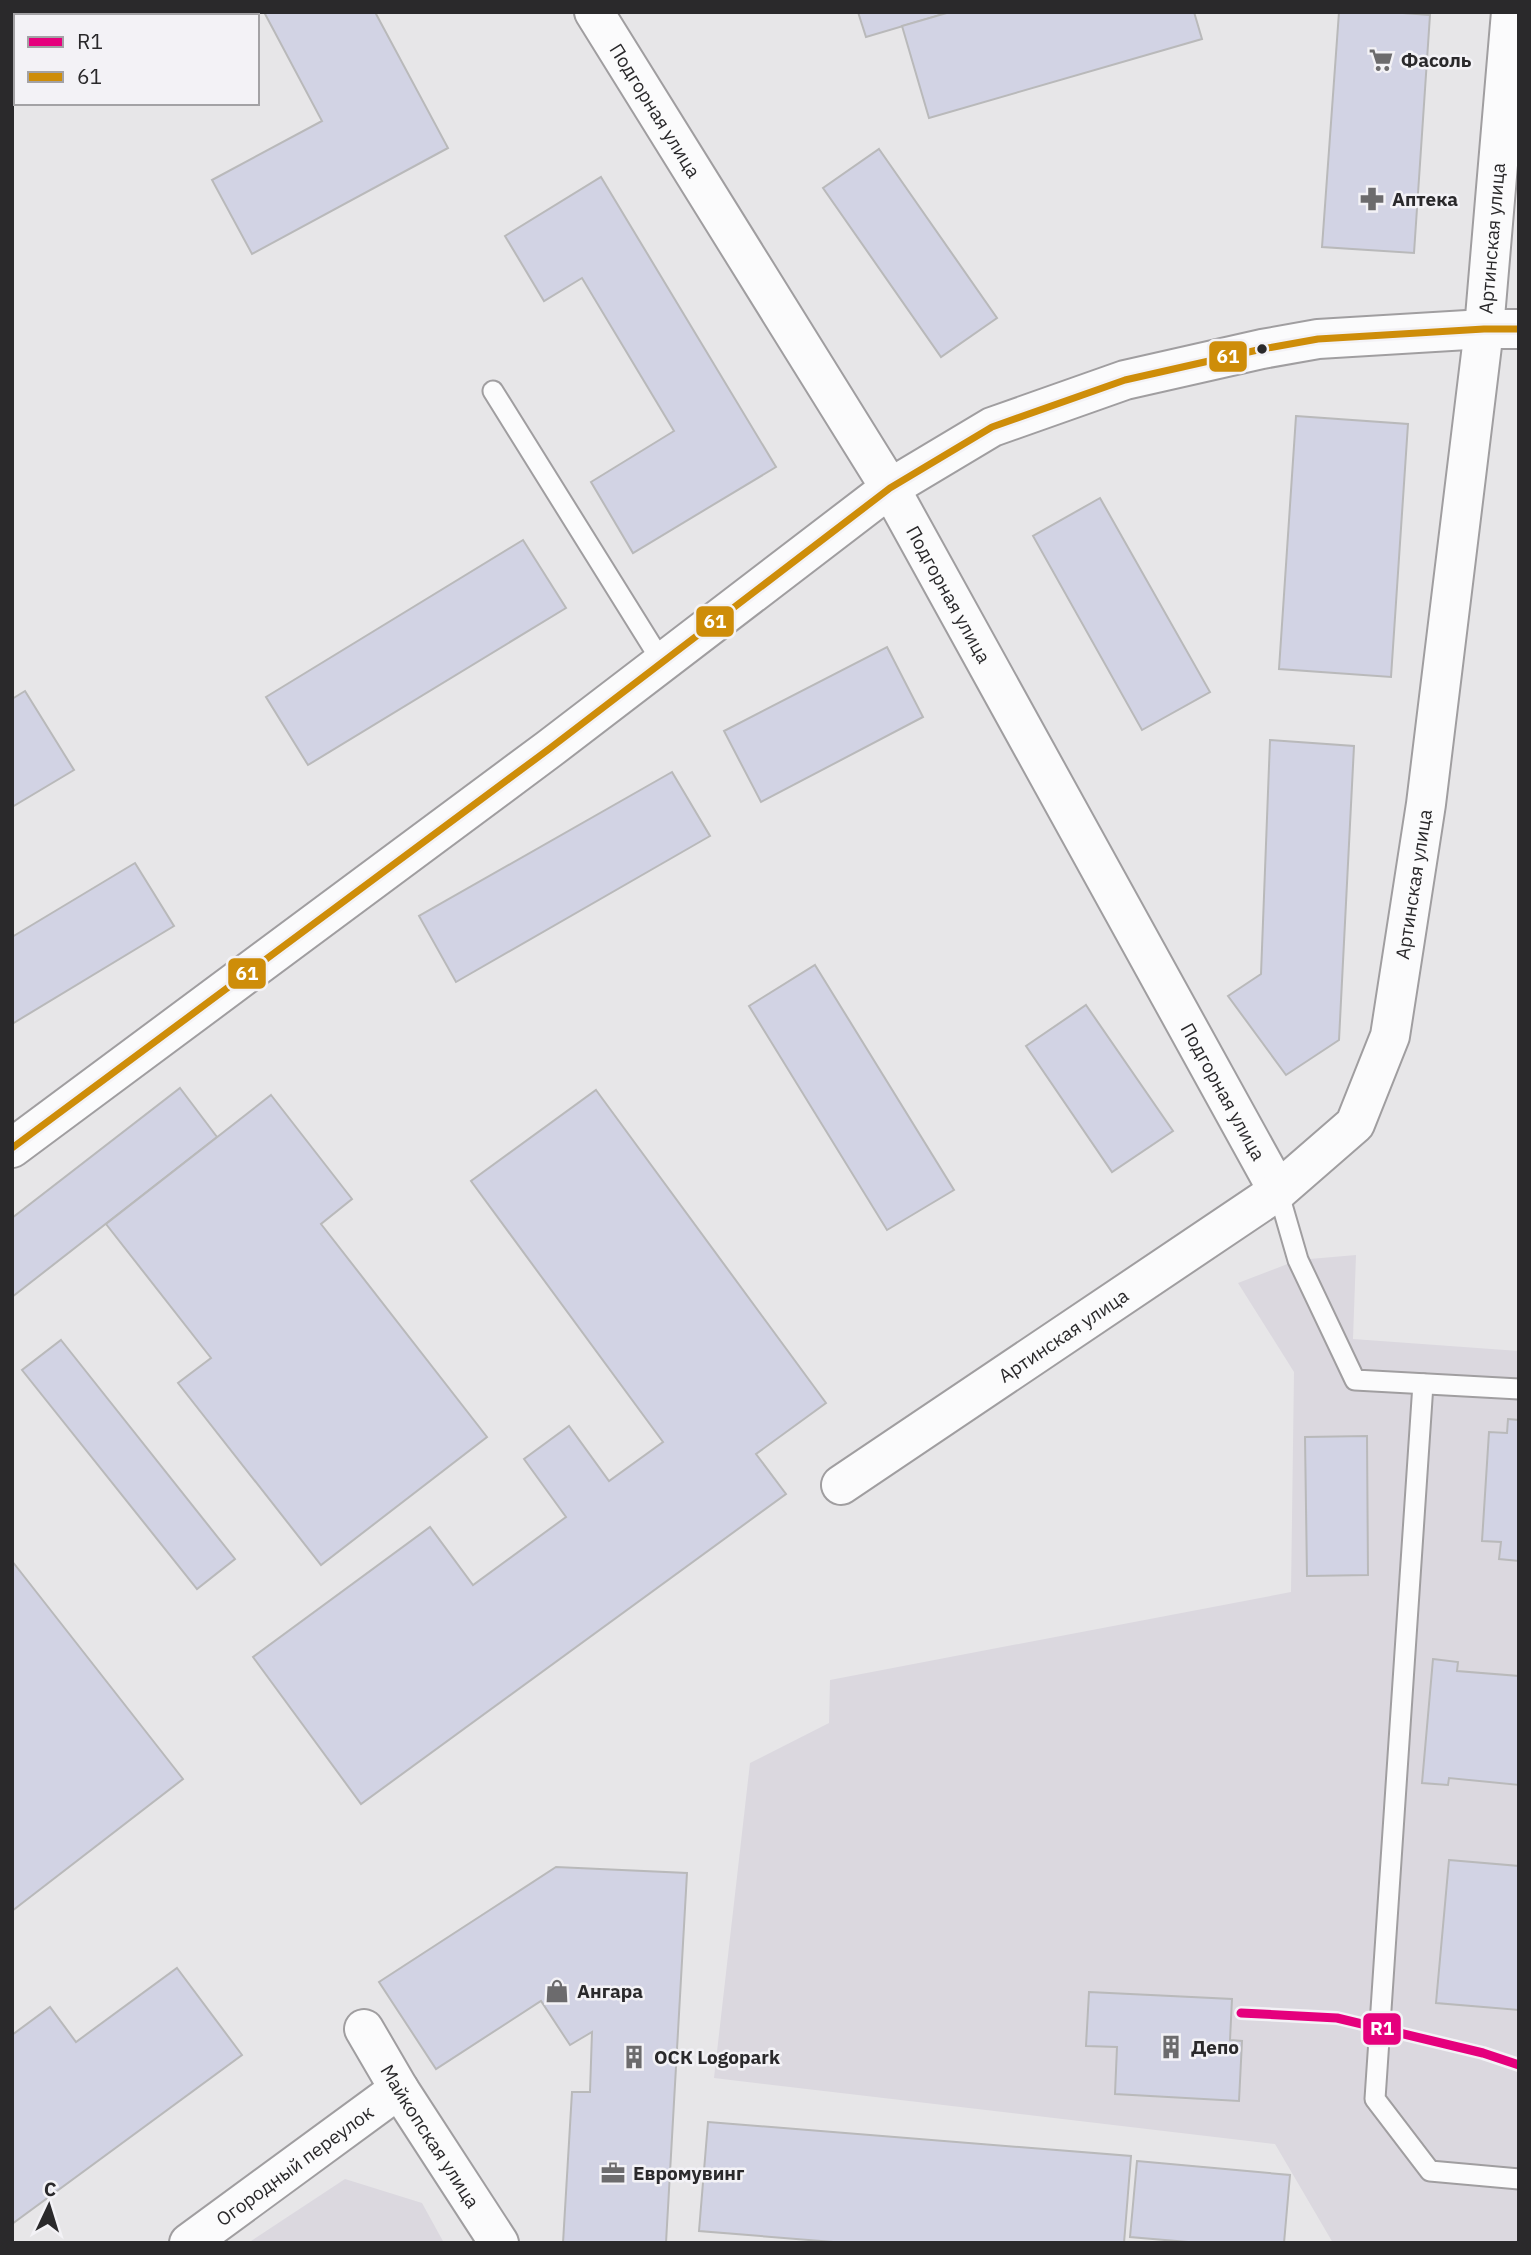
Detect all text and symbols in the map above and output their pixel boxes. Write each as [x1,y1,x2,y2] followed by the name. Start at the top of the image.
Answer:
[14,14,259,105] legend
[77,27,103,55] text: R1
[605,39,706,182] street label: Подгорная улица
[1367,46,1395,74] supermarket icon: Фасоль
[1401,48,1472,72] place label: Фасоль
[77,62,102,90] text: 61
[1473,162,1510,315] street label: Артинская улица
[1358,185,1386,213] pharmacy icon: Аптека
[1392,187,1458,211] place label: Аптека
[1208,340,1248,373] line badge: 61
[1255,342,1269,356] unlabelled marker
[1217,344,1240,368] text: 61
[901,521,996,667] street label: Подгорная улица
[695,605,735,638] line badge: 61
[704,609,727,633] text: 61
[1390,808,1437,961] street label: Артинская улица
[227,957,267,990] line badge: 61
[236,961,259,985] text: 61
[1176,1019,1271,1165] street label: Подгорная улица
[994,1283,1133,1388] street label: Артинская улица
[543,1977,571,2005] shop icon: Ангара
[577,1979,643,2003] place label: Ангара
[1362,2012,1402,2046] line badge: R1
[1370,2016,1395,2040] text: R1
[1157,2033,1185,2061] building icon: Депо
[1191,2035,1239,2059] place label: Депо
[620,2043,648,2071] building icon: ОСК Logopark
[654,2045,780,2069] place label: ОСК Logopark
[375,2060,485,2212] street label: Майкопская улица
[211,2100,378,2231] street label: Огородный переулок
[599,2159,627,2187] office icon: Евромувинг
[633,2161,745,2185] place label: Евромувинг
[14,2171,84,2241] north arrow
[43,2177,57,2201] text: С

